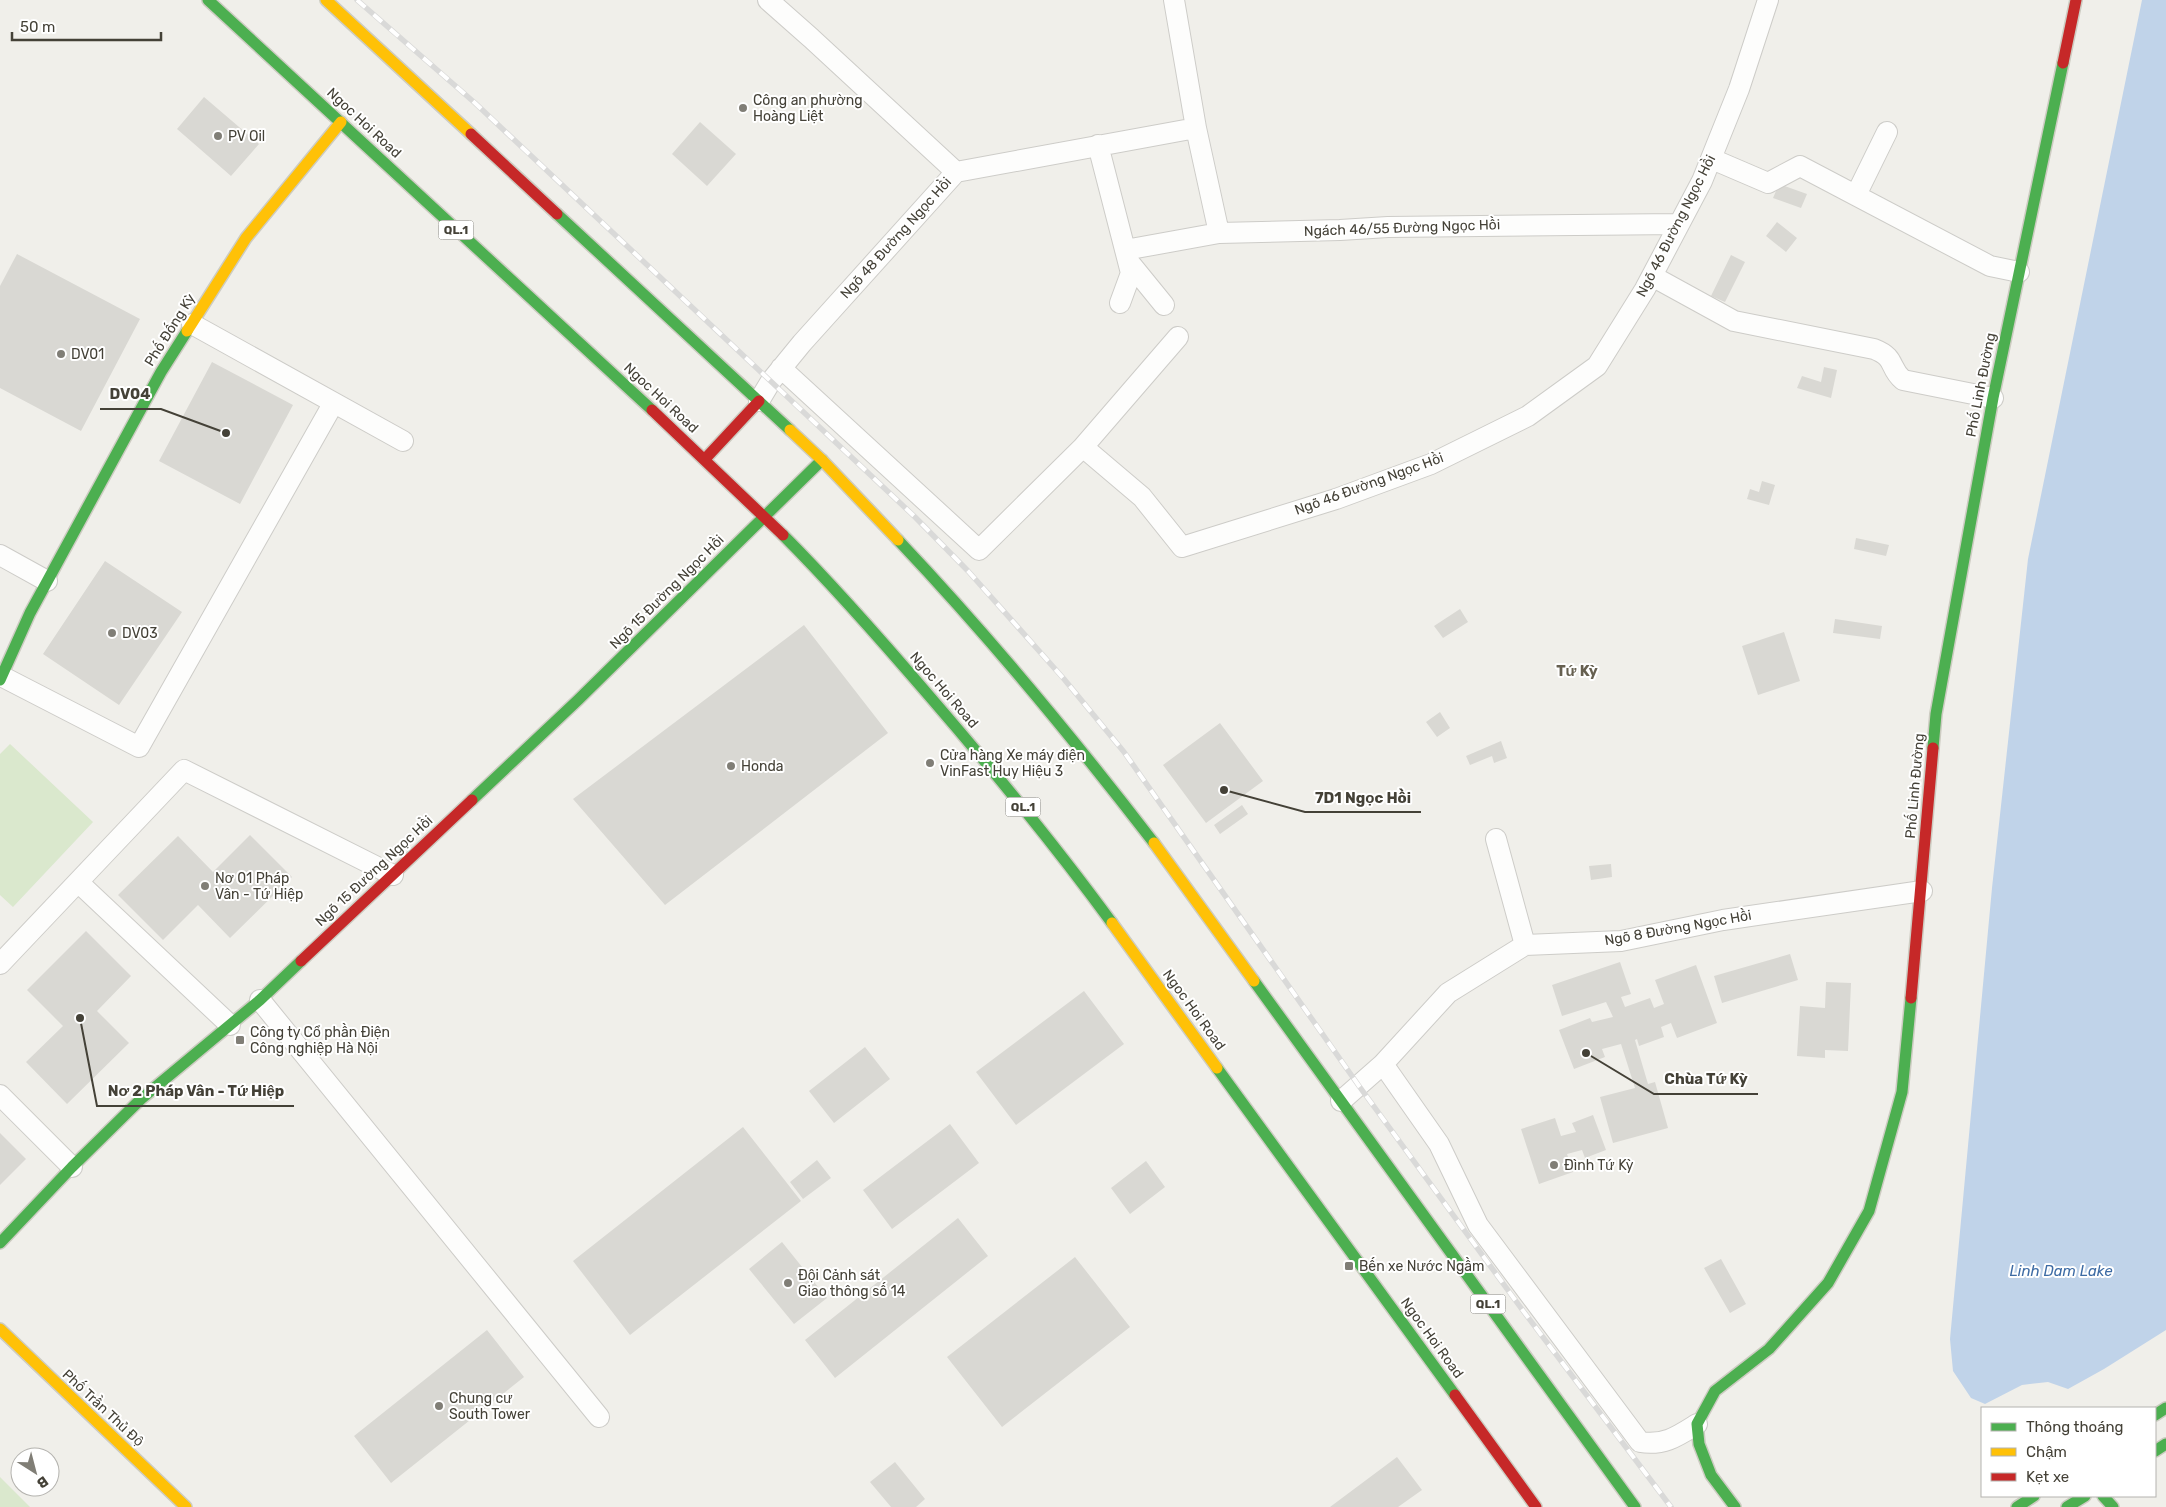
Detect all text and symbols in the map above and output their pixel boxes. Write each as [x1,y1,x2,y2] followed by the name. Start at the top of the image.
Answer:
[12,10,161,42] scale bar
[20,18,55,36] text: 50 m
[323,84,405,162] street label: Ngoc Hoi Road
[753,92,863,125] place label: Công an phường Hoàng Liệt
[737,102,749,114] marker: Công an phường Hoàng Liệt
[228,128,265,145] place label: PV Oil
[212,130,224,142] marker: PV Oil
[1632,152,1719,300] street label: Ngõ 46 Đường Ngọc Hồi
[836,173,955,302] street label: Ngõ 48 Đường Ngọc Hồi
[1304,215,1500,240] street label: Ngách 46/55 Đường Ngọc Hồi
[438,220,474,240] road number: QL.1
[140,290,199,369] street label: Phố Đống Kỳ
[1962,331,1999,439] street label: Phố Linh Đường
[71,346,104,363] place label: DV01
[55,348,67,360] marker: DV01
[620,359,702,437] street label: Ngoc Hoi Road
[100,379,161,409] callout: DV04
[109,385,151,403] text: DV04
[1292,448,1446,519] street label: Ngõ 46 Đường Ngọc Hồi
[606,531,728,653] street label: Ngõ 15 Đường Ngọc Hồi
[122,625,158,642] place label: DV03
[106,627,118,639] marker: DV03
[906,648,982,732] street label: Ngoc Hoi Road
[1556,662,1598,680] district label: Tứ Kỳ
[1901,732,1928,839] street label: Phố Linh Đường
[940,747,1085,780] place label: Cửa hàng Xe máy điện VinFast Huy Hiệu 3
[924,757,936,769] marker: Cửa hàng Xe máy điện VinFast Huy Hiệu 3
[741,758,784,775] place label: Honda
[725,760,737,772] marker: Honda
[1305,782,1421,812] callout: 7D1 Ngọc Hồi
[1315,788,1411,807] text: 7D1 Ngọc Hồi
[1006,798,1040,816] road number: QL.1
[311,811,436,930] street label: Ngõ 15 Đường Ngọc Hồi
[215,870,303,903] place label: Nơ 01 Pháp Vân - Tứ Hiệp
[199,880,211,892] marker: Nơ 01 Pháp Vân - Tứ Hiệp
[1603,906,1753,949] street label: Ngõ 8 Đường Ngọc Hồi
[1159,966,1229,1054] street label: Ngoc Hoi Road
[250,1023,390,1057] place label: Công ty Cổ phần Điện Công nghiệp Hà Nội
[234,1034,246,1046] marker: Công ty Cổ phần Điện Công nghiệp Hà Nội
[1654,1064,1758,1094] callout: Chùa Tứ Kỳ
[1664,1070,1748,1088] text: Chùa Tứ Kỳ
[97,1076,294,1106] callout: Nơ 2 Pháp Vân - Tứ Hiệp
[108,1082,284,1100] text: Nơ 2 Pháp Vân - Tứ Hiệp
[1564,1157,1634,1174] place label: Đình Tứ Kỳ
[1548,1159,1560,1171] marker: Đình Tứ Kỳ
[1359,1257,1484,1275] place label: Bến xe Nước Ngầm
[1343,1260,1355,1272] marker: Bến xe Nước Ngầm
[2009,1262,2113,1280] water label: Linh Dam Lake
[798,1267,906,1300] place label: Đội Cảnh sát Giao thông số 14
[782,1277,794,1289] marker: Đội Cảnh sát Giao thông số 14
[1397,1294,1467,1382] street label: Ngoc Hoi Road
[1470,1295,1506,1314] road number: QL.1
[59,1365,148,1450] street label: Phố Trần Thủ Độ
[449,1390,531,1423] place label: Chung cư South Tower
[433,1400,445,1412] marker: Chung cư South Tower
[1981,1407,2156,1497] legend
[2026,1418,2123,1436] text: Thông thoáng
[2026,1443,2067,1461] text: Chậm
[10,1447,60,1497] north arrow
[2026,1468,2069,1486] text: Kẹt xe
[33,1472,51,1492] text: B

